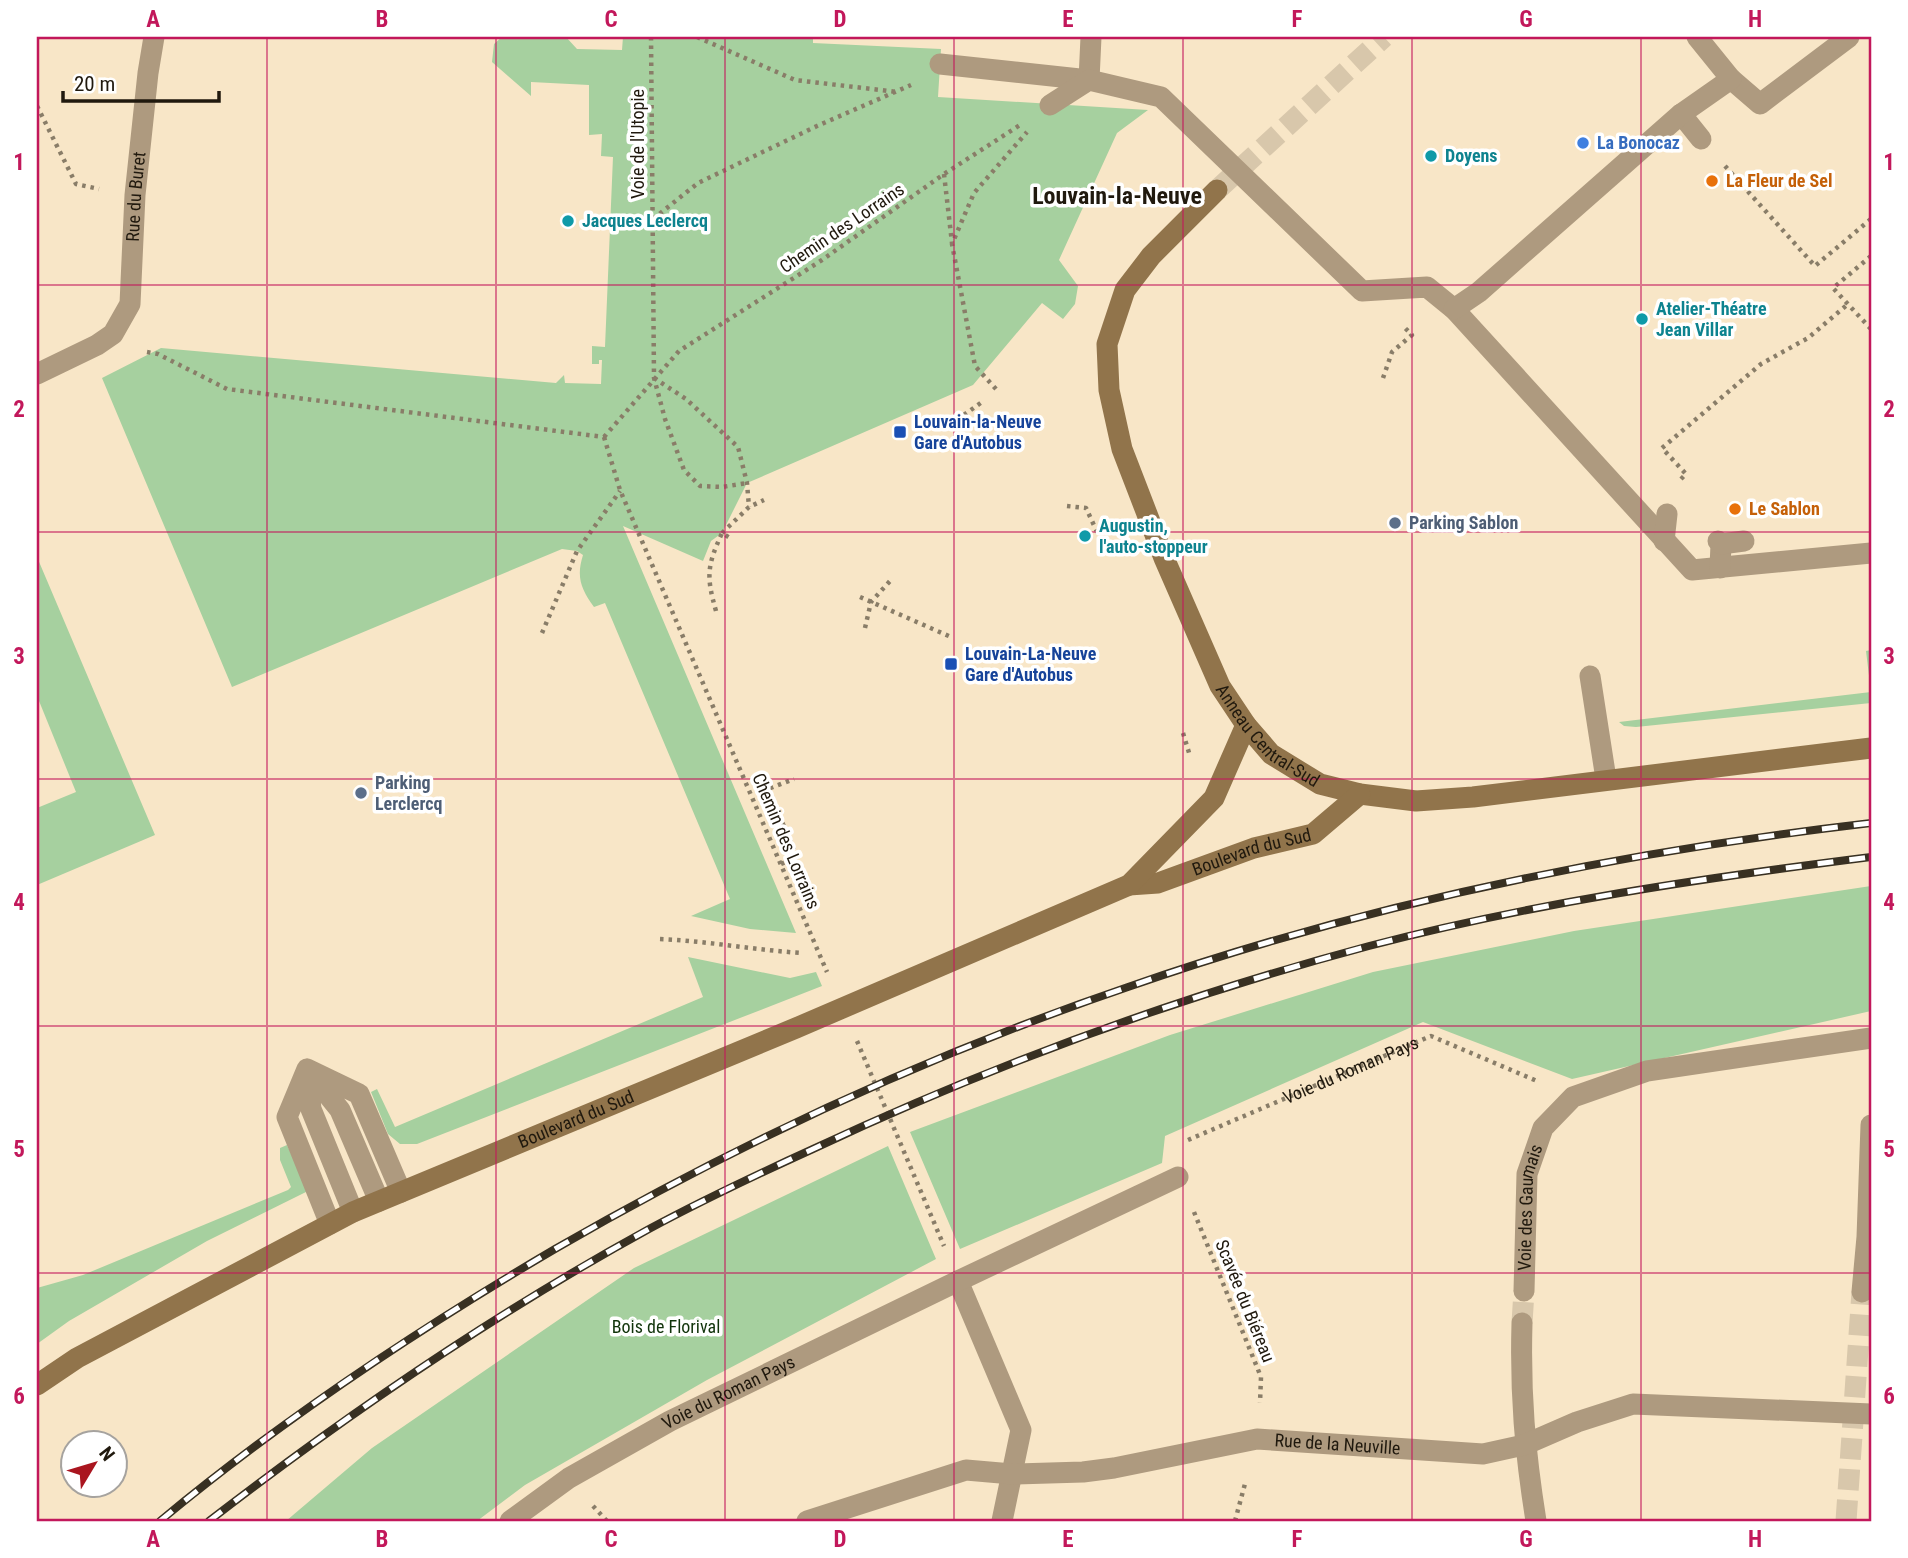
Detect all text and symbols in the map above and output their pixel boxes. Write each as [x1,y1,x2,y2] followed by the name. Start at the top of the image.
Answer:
[146,6,160,33] text: A
[376,6,388,33] text: B
[604,6,618,33] text: C
[834,6,847,33] text: D
[1062,6,1074,33] text: E
[1292,6,1303,33] text: F
[1519,6,1533,33] text: G
[1748,6,1762,33] text: H
[63,60,219,104] scale bar
[74,72,115,96] text: 20 m
[627,89,648,199] street label: Voie de l'Utopie
[1597,132,1680,153] place label: La Bonocaz
[1575,135,1591,151] marker: La Bonocaz
[1445,145,1498,166] place label: Doyens
[1423,148,1439,164] marker: Doyens
[13,149,25,176] text: 1
[1883,149,1895,176] text: 1
[122,151,150,242] street label: Rue du Buret
[1726,170,1832,191] place label: La Fleur de Sel
[1704,173,1720,189] marker: La Fleur de Sel
[776,178,908,277] street label: Chemin des Lorrains
[1032,182,1202,210] district label: Louvain-la-Neuve
[582,210,708,231] place label: Jacques Leclercq
[560,213,576,229] marker: Jacques Leclercq
[1656,298,1767,340] place label: Atelier-Théatre Jean Villar
[1634,311,1650,327] marker: Atelier-Théatre Jean Villar
[13,396,25,423] text: 2
[1883,396,1895,423] text: 2
[914,411,1042,453] place label: Louvain-la-Neuve Gare d'Autobus
[892,424,908,440] marker: Louvain-la-Neuve Gare d'Autobus
[1749,498,1820,519] place label: Le Sablon
[1727,501,1743,517] marker: Le Sablon
[1409,512,1518,533] place label: Parking Sablon
[1099,515,1208,557] place label: Augustin, l'auto-stoppeur
[1387,515,1403,531] marker: Parking Sablon
[1077,528,1093,544] marker: Augustin, l'auto-stoppeur
[13,643,25,670] text: 3
[965,643,1097,685] place label: Louvain-La-Neuve Gare d'Autobus
[1883,643,1895,670] text: 3
[943,656,959,672] marker: Louvain-La-Neuve Gare d'Autobus
[1212,680,1323,791] street label: Anneau Central-Sud
[748,770,825,912] street label: Chemin des Lorrains
[375,772,442,814] place label: Parking Lerclercq
[353,785,369,801] marker: Parking Lerclercq
[1189,824,1313,880] street label: Boulevard du Sud
[13,889,25,916] text: 4
[1883,889,1895,916] text: 4
[1280,1032,1421,1108] street label: Voie du Roman Pays
[515,1086,637,1152] street label: Boulevard du Sud
[13,1136,25,1163] text: 5
[1883,1136,1895,1163] text: 5
[1514,1141,1547,1271] street label: Voie des Gaumais
[1211,1237,1280,1365] street label: Scavée du Biéreau
[612,1316,720,1337] park label: Bois de Florival
[658,1351,798,1433] street label: Voie du Roman Pays
[13,1383,25,1410] text: 6
[1883,1383,1895,1410] text: 6
[60,1428,130,1498] north arrow
[1274,1429,1401,1458] street label: Rue de la Neuville
[94,1442,120,1466] text: N
[146,1526,160,1553] text: A
[376,1526,388,1553] text: B
[604,1526,618,1553] text: C
[834,1526,847,1553] text: D
[1062,1526,1074,1553] text: E
[1292,1526,1303,1553] text: F
[1519,1526,1533,1553] text: G
[1748,1526,1762,1553] text: H

